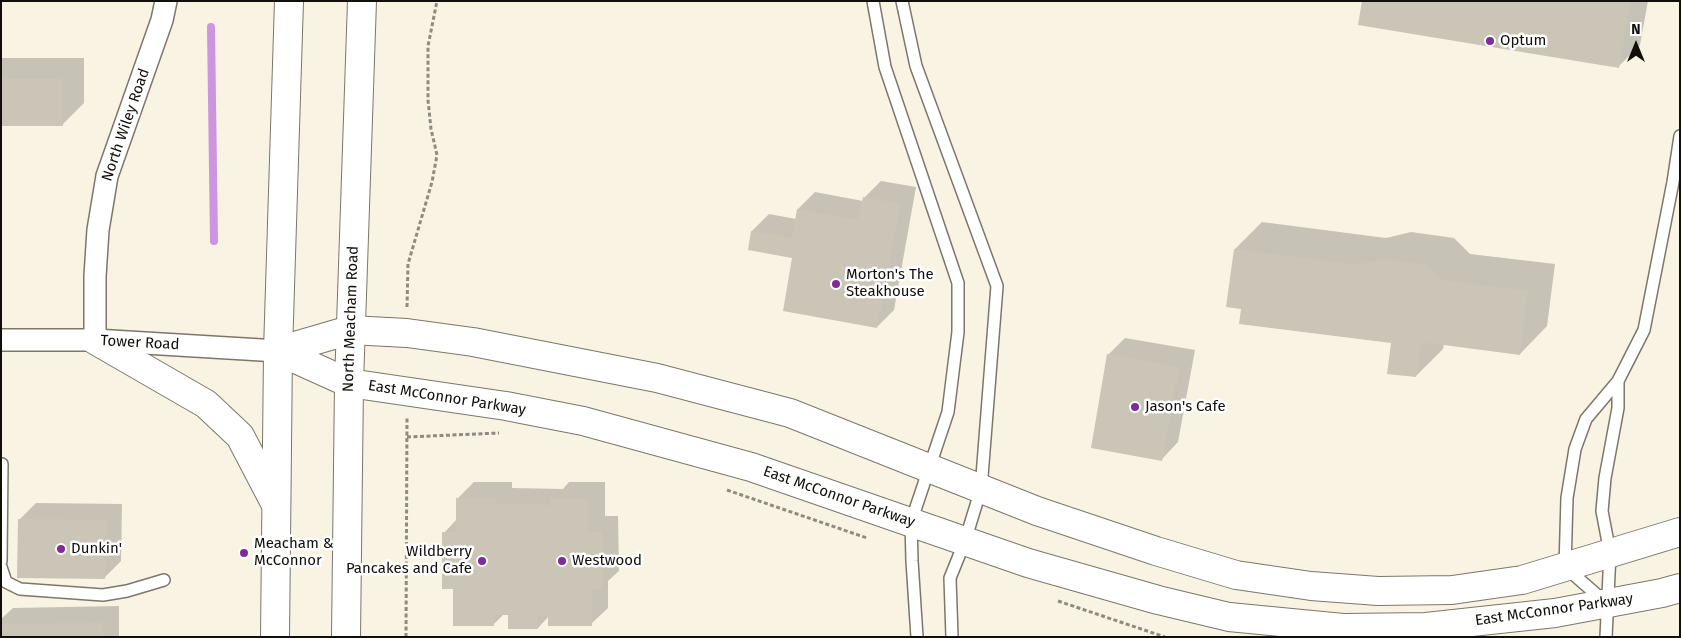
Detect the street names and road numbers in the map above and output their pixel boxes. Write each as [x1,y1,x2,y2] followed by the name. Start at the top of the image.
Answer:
[98,66,154,184] street label: North Wiley Road
[339,246,363,392] street label: North Meacham Road
[100,332,180,354] street label: Tower Road
[367,377,527,419] street label: East McConnor Parkway
[761,463,917,531] street label: East McConnor Parkway
[1474,590,1634,630] street label: East McConnor Parkway

